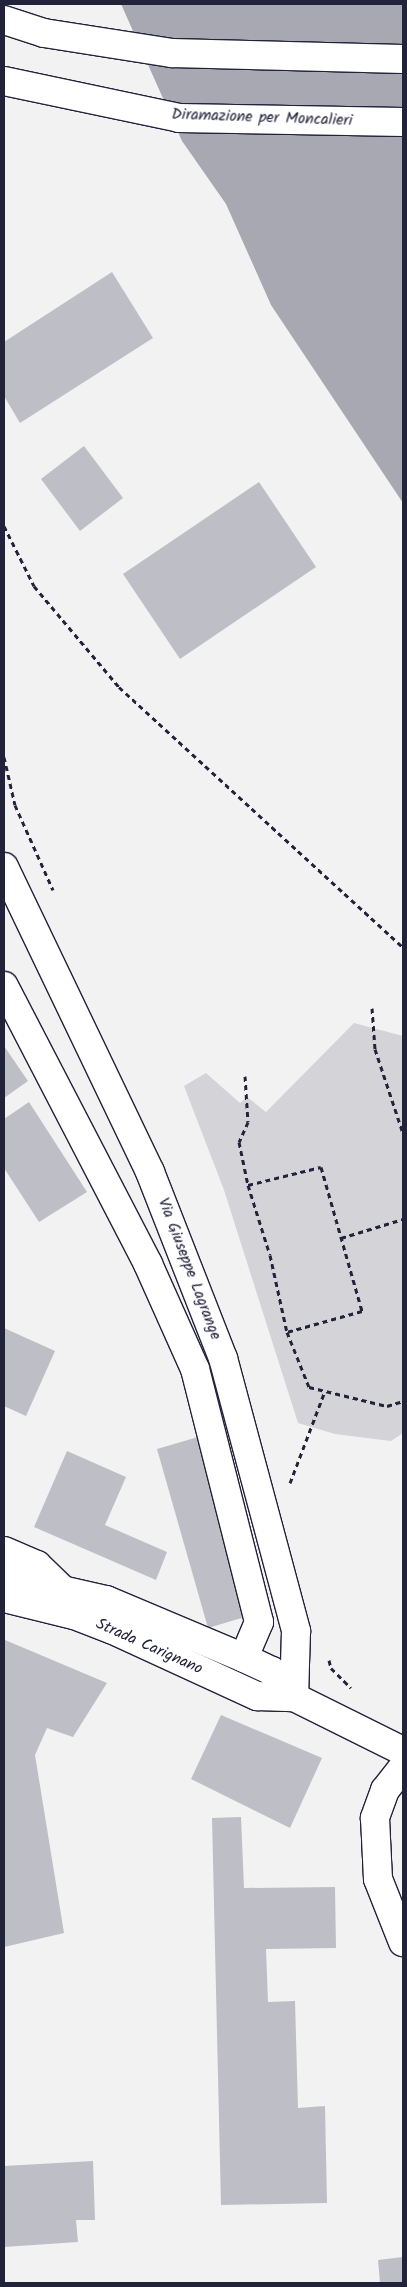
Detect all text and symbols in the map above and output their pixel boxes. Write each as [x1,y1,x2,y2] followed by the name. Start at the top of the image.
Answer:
[171,105,353,131] street label: Diramazione per Moncalieri
[153,1195,225,1343] street label: Via Giuseppe Lagrange
[93,1615,205,1679] street label: Strada Carignano

